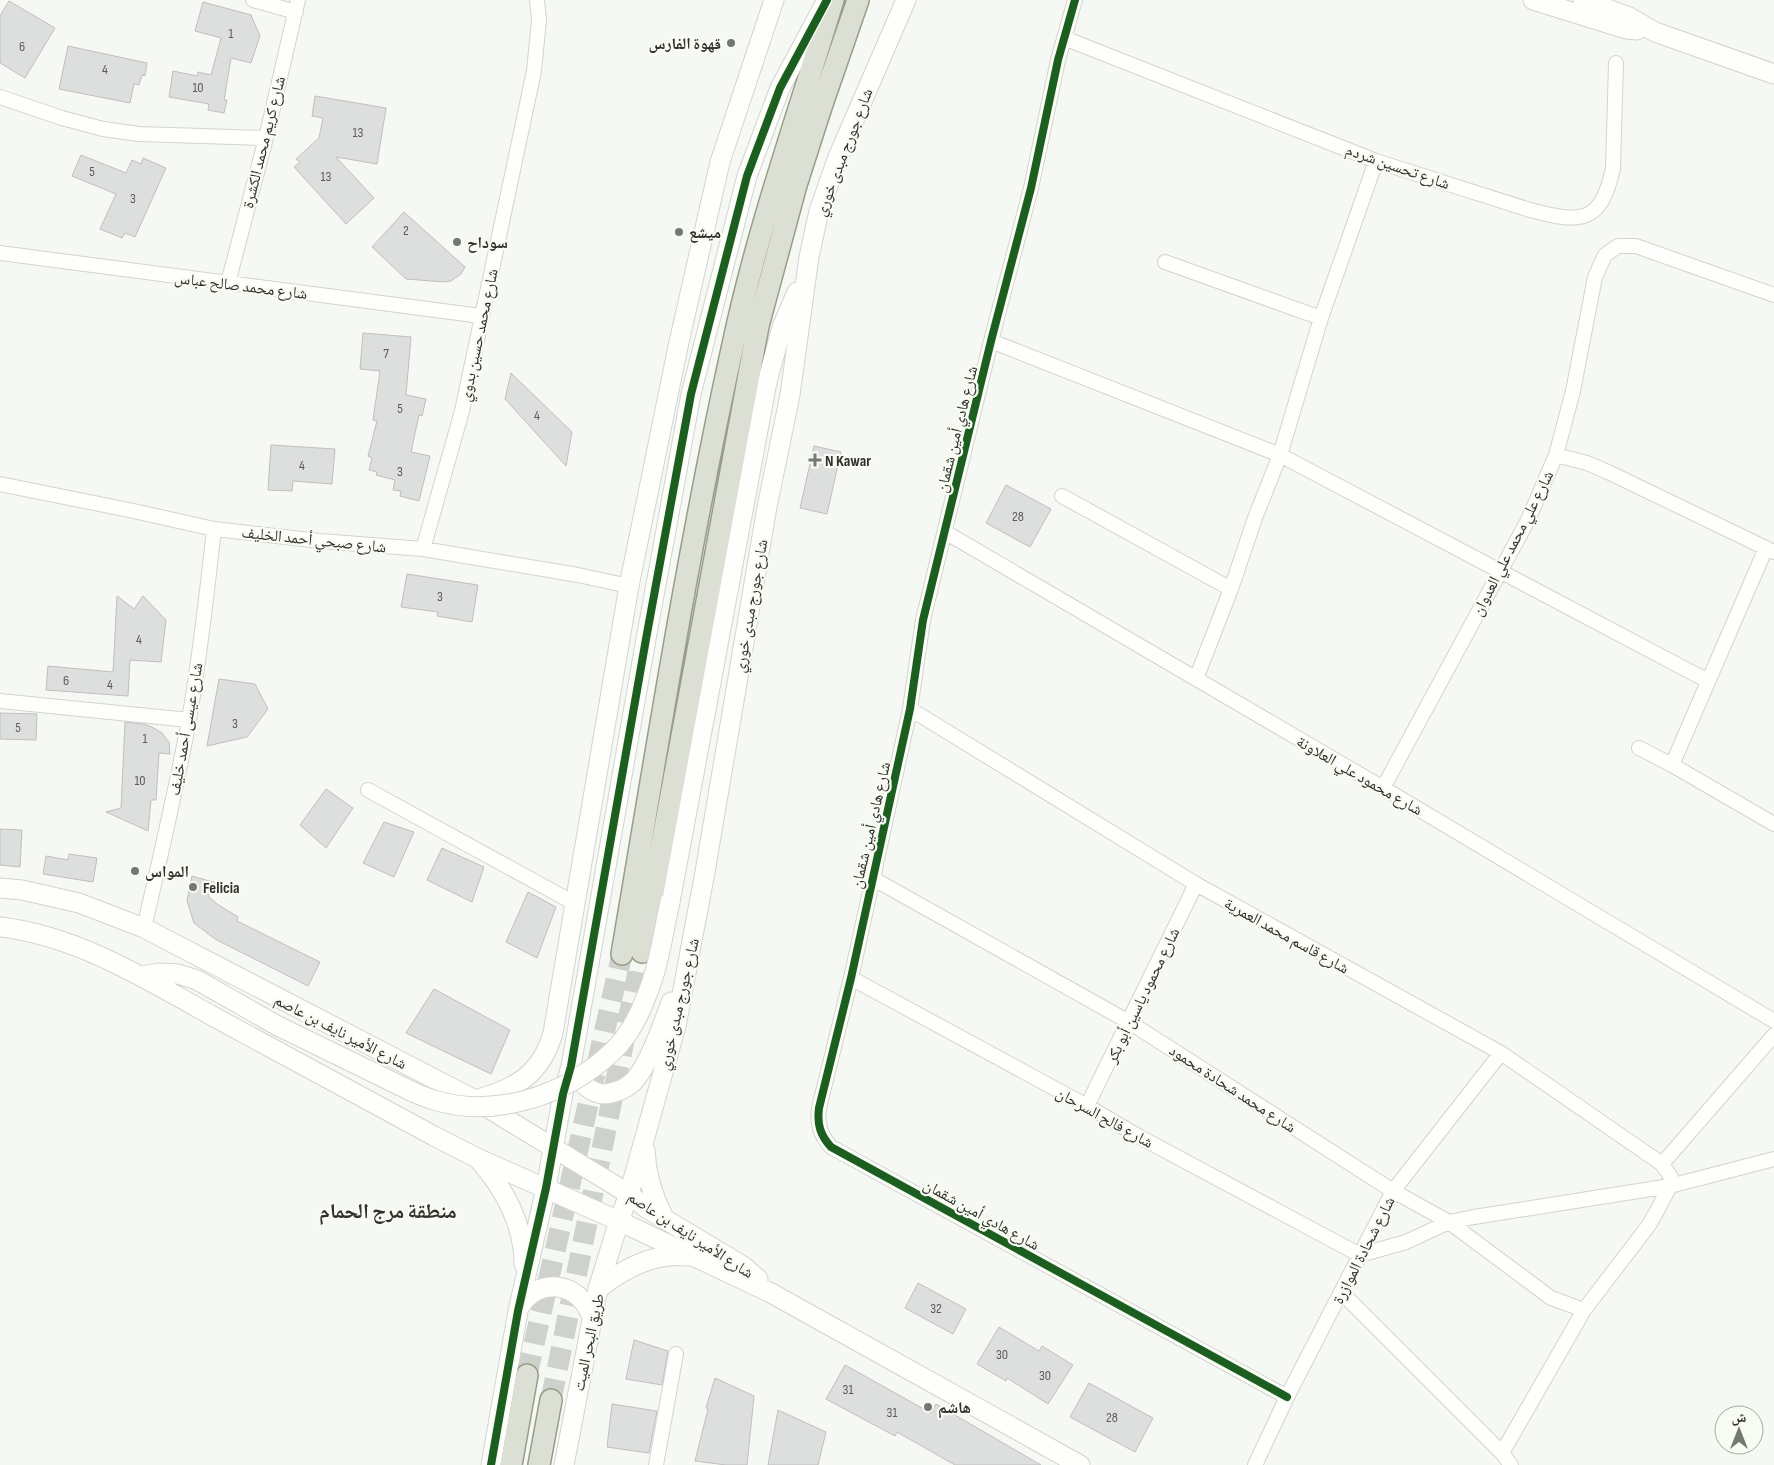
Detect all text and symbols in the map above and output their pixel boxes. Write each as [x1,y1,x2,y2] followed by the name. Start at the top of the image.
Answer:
[229,25,234,42] house number: 1
[648,35,721,54] place label: قهوة الفارس
[725,37,737,49] marker: قهوة الفارس
[19,38,25,55] house number: 6
[102,61,108,78] house number: 4
[239,74,290,210] street label: شارع كريم محمد الكشرة
[192,79,204,96] house number: 10
[811,86,879,220] street label: شارع جورج مبدى خوري
[353,124,364,141] house number: 13
[1343,141,1452,194] street label: شارع تحسين شردم
[89,163,95,180] house number: 5
[321,168,332,185] house number: 13
[130,190,136,207] house number: 3
[403,222,409,239] house number: 2
[689,224,721,243] place label: ميشع
[673,226,685,238] marker: ميشع
[467,234,508,253] place label: سوداح
[451,236,463,248] marker: سوداح
[456,267,505,404] street label: شارع محمد حسين بدوي
[173,269,308,304] street label: شارع محمد صالح عباس
[383,345,389,362] house number: 7
[932,364,984,495] street label: شارع هادي أمين شقمان
[397,400,403,417] house number: 5
[534,407,540,424] house number: 4
[825,452,871,471] place label: N Kawar
[809,454,821,466] marker: N Kawar
[299,457,305,474] house number: 4
[397,463,403,480] house number: 3
[1468,468,1560,621] street label: شارع علي محمد علي العدوان
[1012,508,1024,525] house number: 28
[240,523,387,560] street label: شارع صبحي أحمد الخليف
[730,538,775,675] street label: شارع جورج مبدى خوري
[437,588,443,605] house number: 3
[136,631,142,648] house number: 4
[165,661,208,797] street label: شارع عيسى أحمد خليف
[63,672,69,689] house number: 6
[107,676,113,693] house number: 4
[232,715,238,732] house number: 3
[15,719,21,736] house number: 5
[143,730,148,747] house number: 1
[1292,732,1426,822] street label: شارع محمود علي العلاونة
[847,760,897,891] street label: شارع هادي أمين شقمان
[134,772,146,789] house number: 10
[145,863,189,882] place label: المواس
[129,865,141,877] marker: المواس
[203,879,239,898] place label: Felicia
[187,881,199,893] marker: Felicia
[1221,894,1352,978] street label: شارع قاسم محمد العمرية
[1101,924,1184,1067] street label: شارع محمود ياسين أبو بكر
[655,936,706,1073] street label: شارع جورج مبدى خوري
[271,991,410,1074] street label: شارع الأمير نايف بن عاصم
[1165,1041,1299,1137] street label: شارع محمد شحادة محمود
[1052,1084,1156,1153] street label: شارع فالح السرحان
[919,1175,1043,1257] street label: شارع هادي أمين شقمان
[624,1187,757,1283] street label: شارع الأمير نايف بن عاصم
[1329,1194,1400,1308] street label: شارع شحادة الموازرة
[319,1199,457,1225] district label: منطقة مرج الحمام
[570,1292,609,1393] street label: طريق البحر الميت
[930,1300,942,1317] house number: 32
[996,1346,1008,1363] house number: 30
[1039,1367,1051,1384] house number: 30
[843,1381,853,1398] house number: 31
[938,1399,971,1419] place label: هاشم
[922,1401,934,1413] marker: هاشم
[887,1404,897,1421] house number: 31
[1714,1405,1764,1455] north arrow
[1106,1409,1118,1426] house number: 28
[1732,1409,1747,1426] text: ش

